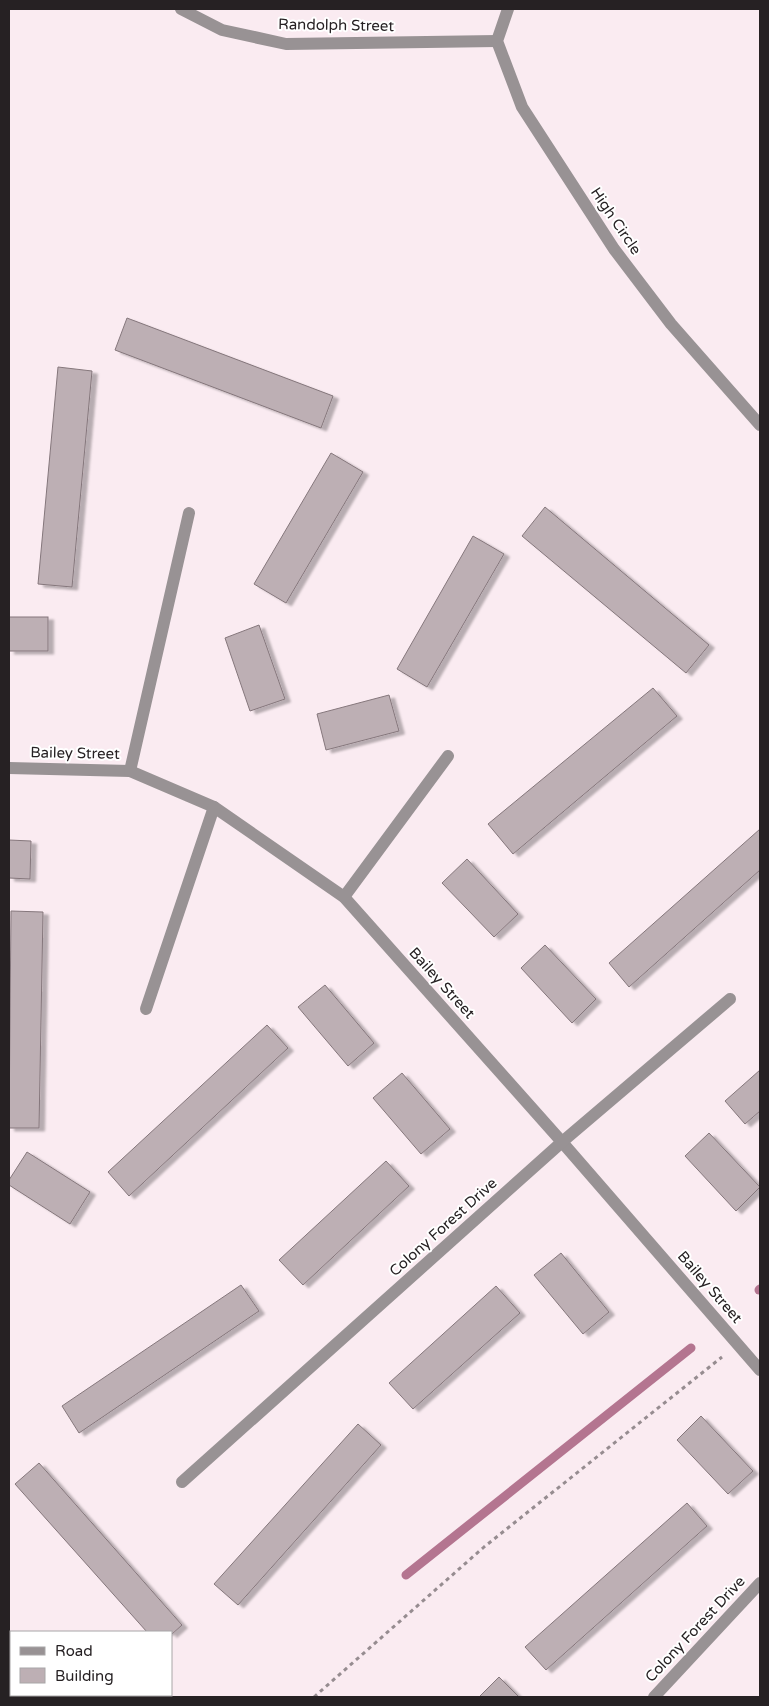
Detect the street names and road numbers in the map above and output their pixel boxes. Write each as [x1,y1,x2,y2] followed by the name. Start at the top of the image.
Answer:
[278,15,394,35] street label: Randolph Street
[587,184,645,258] street label: High Circle
[30,743,120,763] street label: Bailey Street
[405,944,479,1022] street label: Bailey Street
[386,1174,500,1280] street label: Colony Forest Drive
[674,1247,746,1327] street label: Bailey Street
[641,1572,749,1686] street label: Colony Forest Drive

